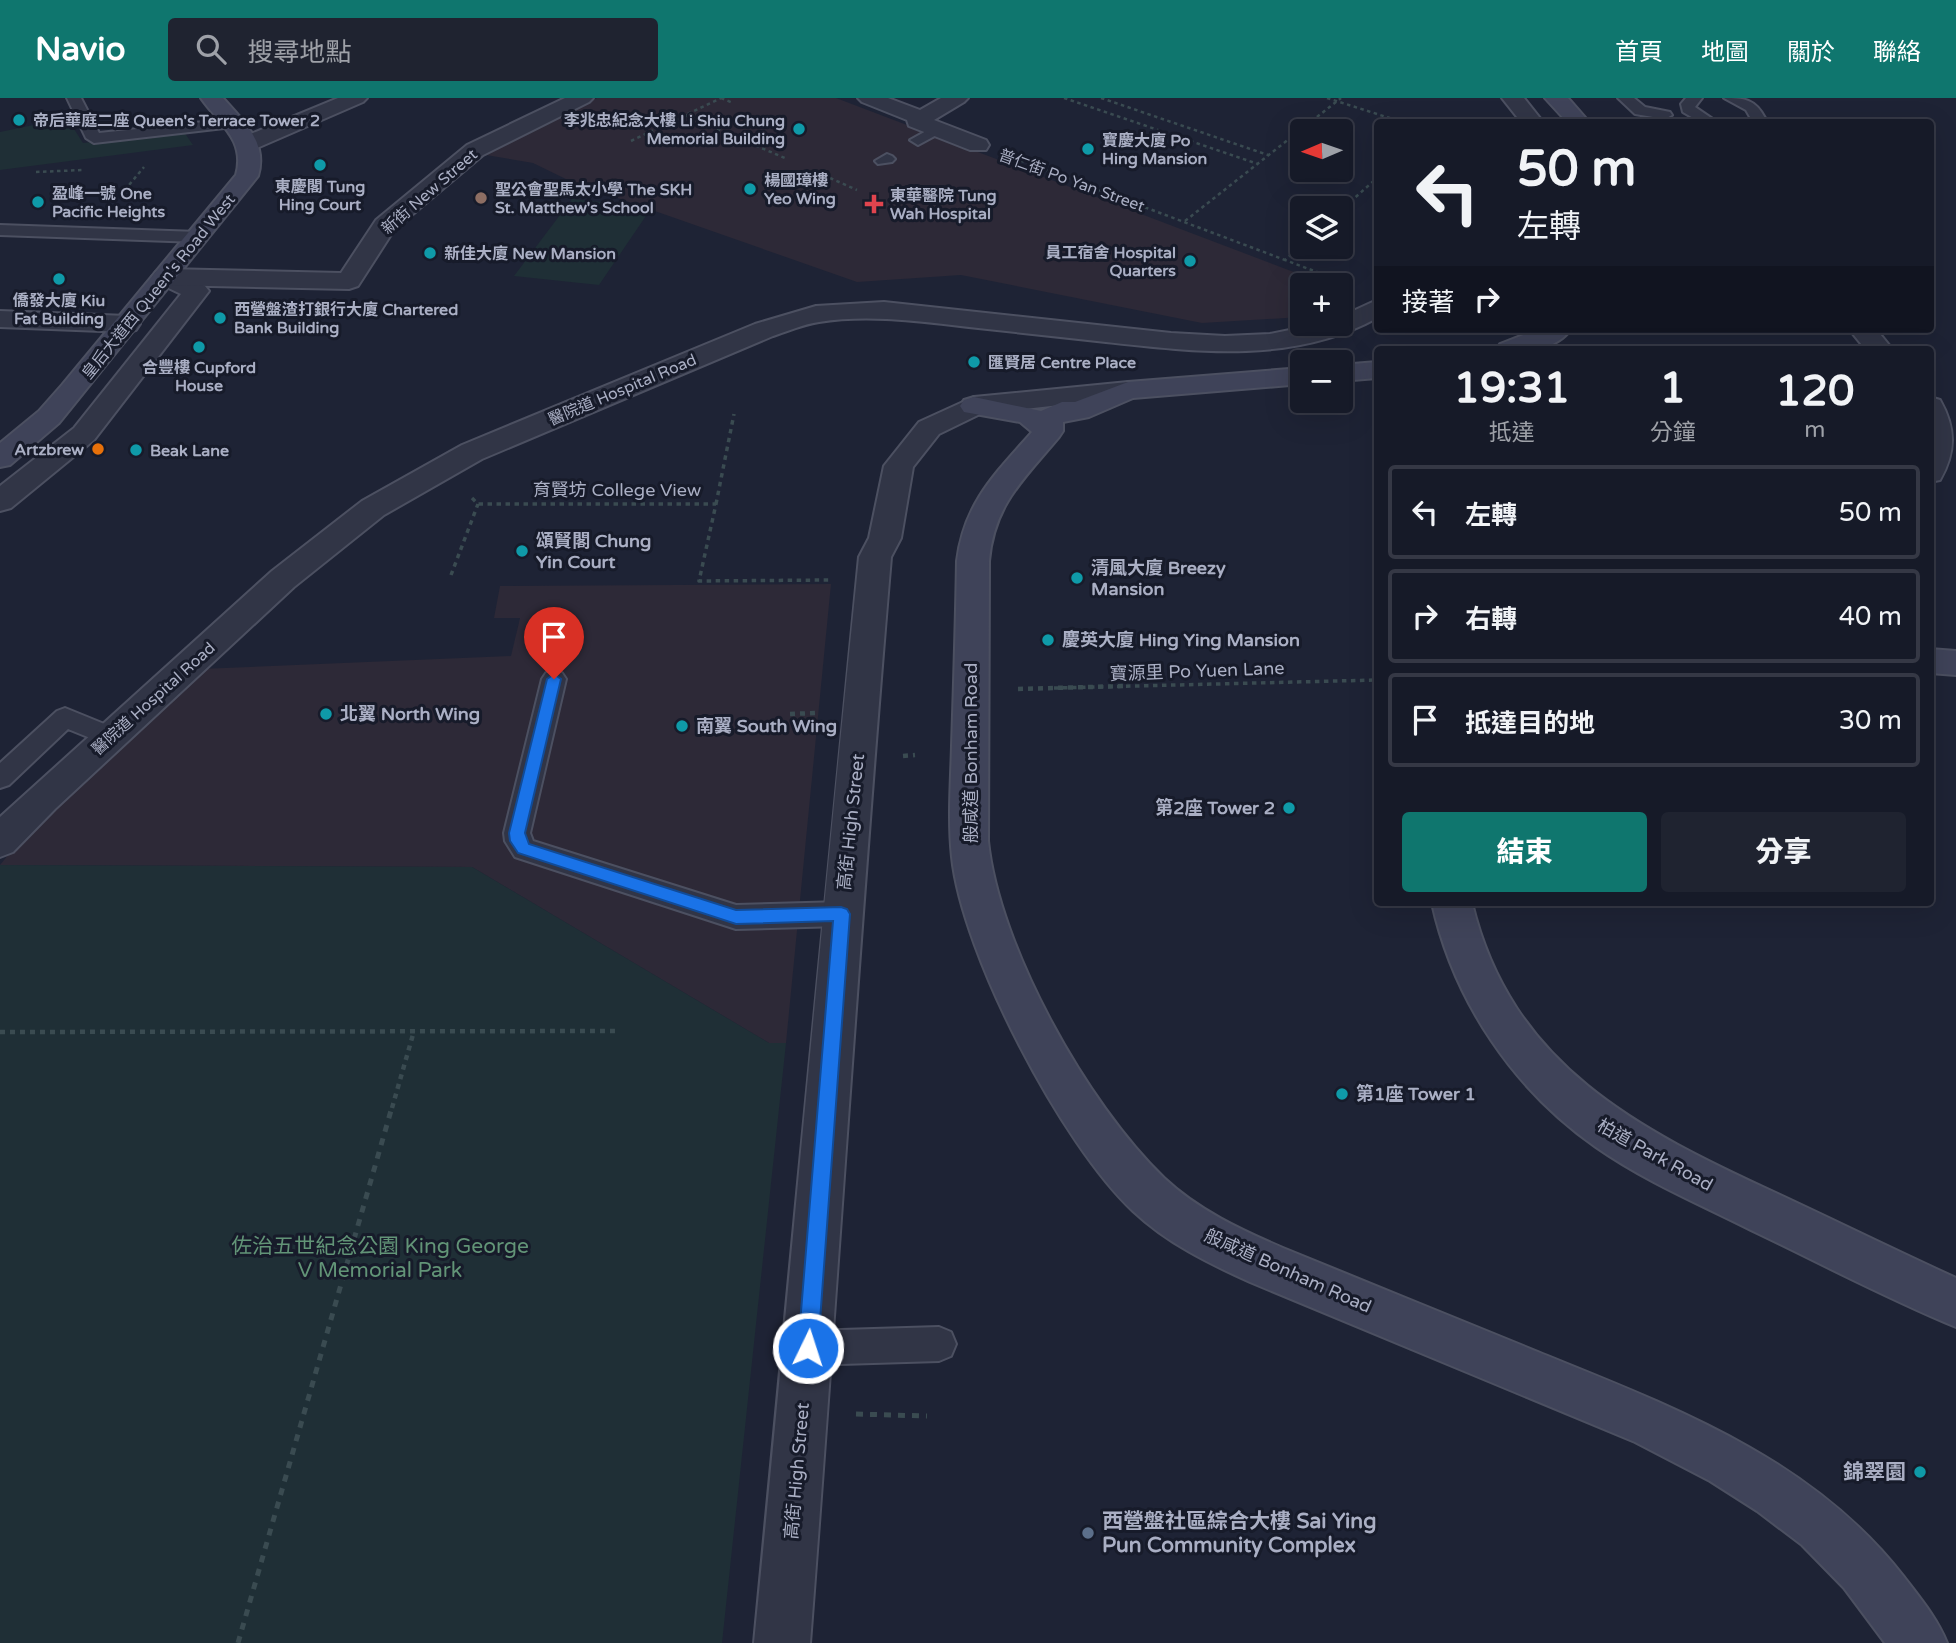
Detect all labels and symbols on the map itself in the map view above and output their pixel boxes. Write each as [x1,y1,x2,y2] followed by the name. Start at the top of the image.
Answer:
[33,111,320,131] place label: 帝后華庭二座 Queen's Terrace Tower 2
[564,111,785,149] place label: 李兆忠紀念大樓 Li Shiu Chung Memorial Building
[11,112,27,128] marker: 帝后華庭二座 Queen's Terrace Tower 2
[1290,119,1353,182] north arrow
[791,121,807,137] marker: 李兆忠紀念大樓 Li Shiu Chung Memorial Building
[1102,131,1207,169] place label: 寶慶大廈 Po Hing Mansion
[1080,141,1096,157] marker: 寶慶大廈 Po Hing Mansion
[378,145,482,239] street label: 新街 New Street
[996,145,1148,217] street label: 普仁街 Po Yan Street
[312,157,328,173] marker: 東慶閣 Tung Hing Court
[764,171,836,209] place label: 楊國璋樓 Yeo Wing
[275,177,365,215] place label: 東慶閣 Tung Hing Court
[495,180,692,218] place label: 聖公會聖馬太小學 The SKH St. Matthew's School
[742,181,758,197] marker: 楊國璋樓 Yeo Wing
[52,184,165,222] place label: 盈峰一號 One Pacific Heights
[890,186,997,224] place label: 東華醫院 Tung Wah Hospital
[78,190,240,383] street label: 皇后大道西 Queen's Road West
[473,190,489,206] marker: 聖公會聖馬太小學 The SKH St. Matthew's School
[30,194,46,210] marker: 盈峰一號 One Pacific Heights
[864,194,884,214] marker: 東華醫院 Tung Wah Hospital
[1045,243,1176,281] place label: 員工宿舍 Hospital Quarters
[444,244,616,264] place label: 新佳大廈 New Mansion
[422,245,438,261] marker: 新佳大廈 New Mansion
[1182,253,1198,269] marker: 員工宿舍 Hospital Quarters
[51,271,67,287] marker: 僑發大廈 Kiu Fat Building
[13,291,105,329] place label: 僑發大廈 Kiu Fat Building
[234,300,458,338] place label: 西營盤渣打銀行大廈 Chartered Bank Building
[212,310,228,326] marker: 西營盤渣打銀行大廈 Chartered Bank Building
[191,339,207,355] marker: 合豐樓 Cupford House
[545,350,699,430] street label: 醫院道 Hospital Road
[988,353,1136,373] place label: 匯賢居 Centre Place
[966,354,982,370] marker: 匯賢居 Centre Place
[142,358,256,396] place label: 合豐樓 Cupford House
[14,440,84,460] place label: Artzbrew
[90,441,106,457] marker: Artzbrew
[150,441,229,461] place label: Beak Lane
[128,442,144,458] marker: Beak Lane
[533,479,701,501] street label: 育賢坊 College View
[536,530,651,573] place label: 頌賢閣 Chung Yin Court
[514,543,530,559] marker: 頌賢閣 Chung Yin Court
[1091,557,1226,600] place label: 清風大廈 Breezy Mansion
[1069,570,1085,586] marker: 清風大廈 Breezy Mansion
[524,607,584,679] pin
[1062,629,1300,651] place label: 慶英大廈 Hing Ying Mansion
[1040,632,1056,648] marker: 慶英大廈 Hing Ying Mansion
[88,638,219,759] street label: 醫院道 Hospital Road
[1109,657,1285,685] street label: 寶源里 Po Yuen Lane
[960,663,982,843] street label: 般咸道 Bonham Road
[340,703,480,725] place label: 北翼 North Wing
[318,706,334,722] marker: 北翼 North Wing
[696,715,837,737] place label: 南翼 South Wing
[674,718,690,734] marker: 南翼 South Wing
[833,753,869,891] street label: 高街 High Street
[1155,797,1275,819] place label: 第2座 Tower 2
[1281,800,1297,816] marker: 第2座 Tower 2
[1356,1083,1476,1105] place label: 第1座 Tower 1
[1334,1086,1350,1102] marker: 第1座 Tower 1
[1593,1114,1717,1196] street label: 柏道 Park Road
[1201,1224,1375,1318] street label: 般咸道 Bonham Road
[231,1234,529,1283] park label: 佐治五世紀念公園 King George V Memorial Park
[771,1311,845,1385] position arrow
[780,1402,814,1540] street label: 高街 High Street
[1843,1460,1906,1485] place label: 錦翠園
[1912,1464,1928,1480] marker: 錦翠園
[1102,1509,1376,1558] place label: 西營盤社區綜合大樓 Sai Ying Pun Community Complex
[1080,1525,1096,1541] marker: 西營盤社區綜合大樓 Sai Ying Pun Community Complex

